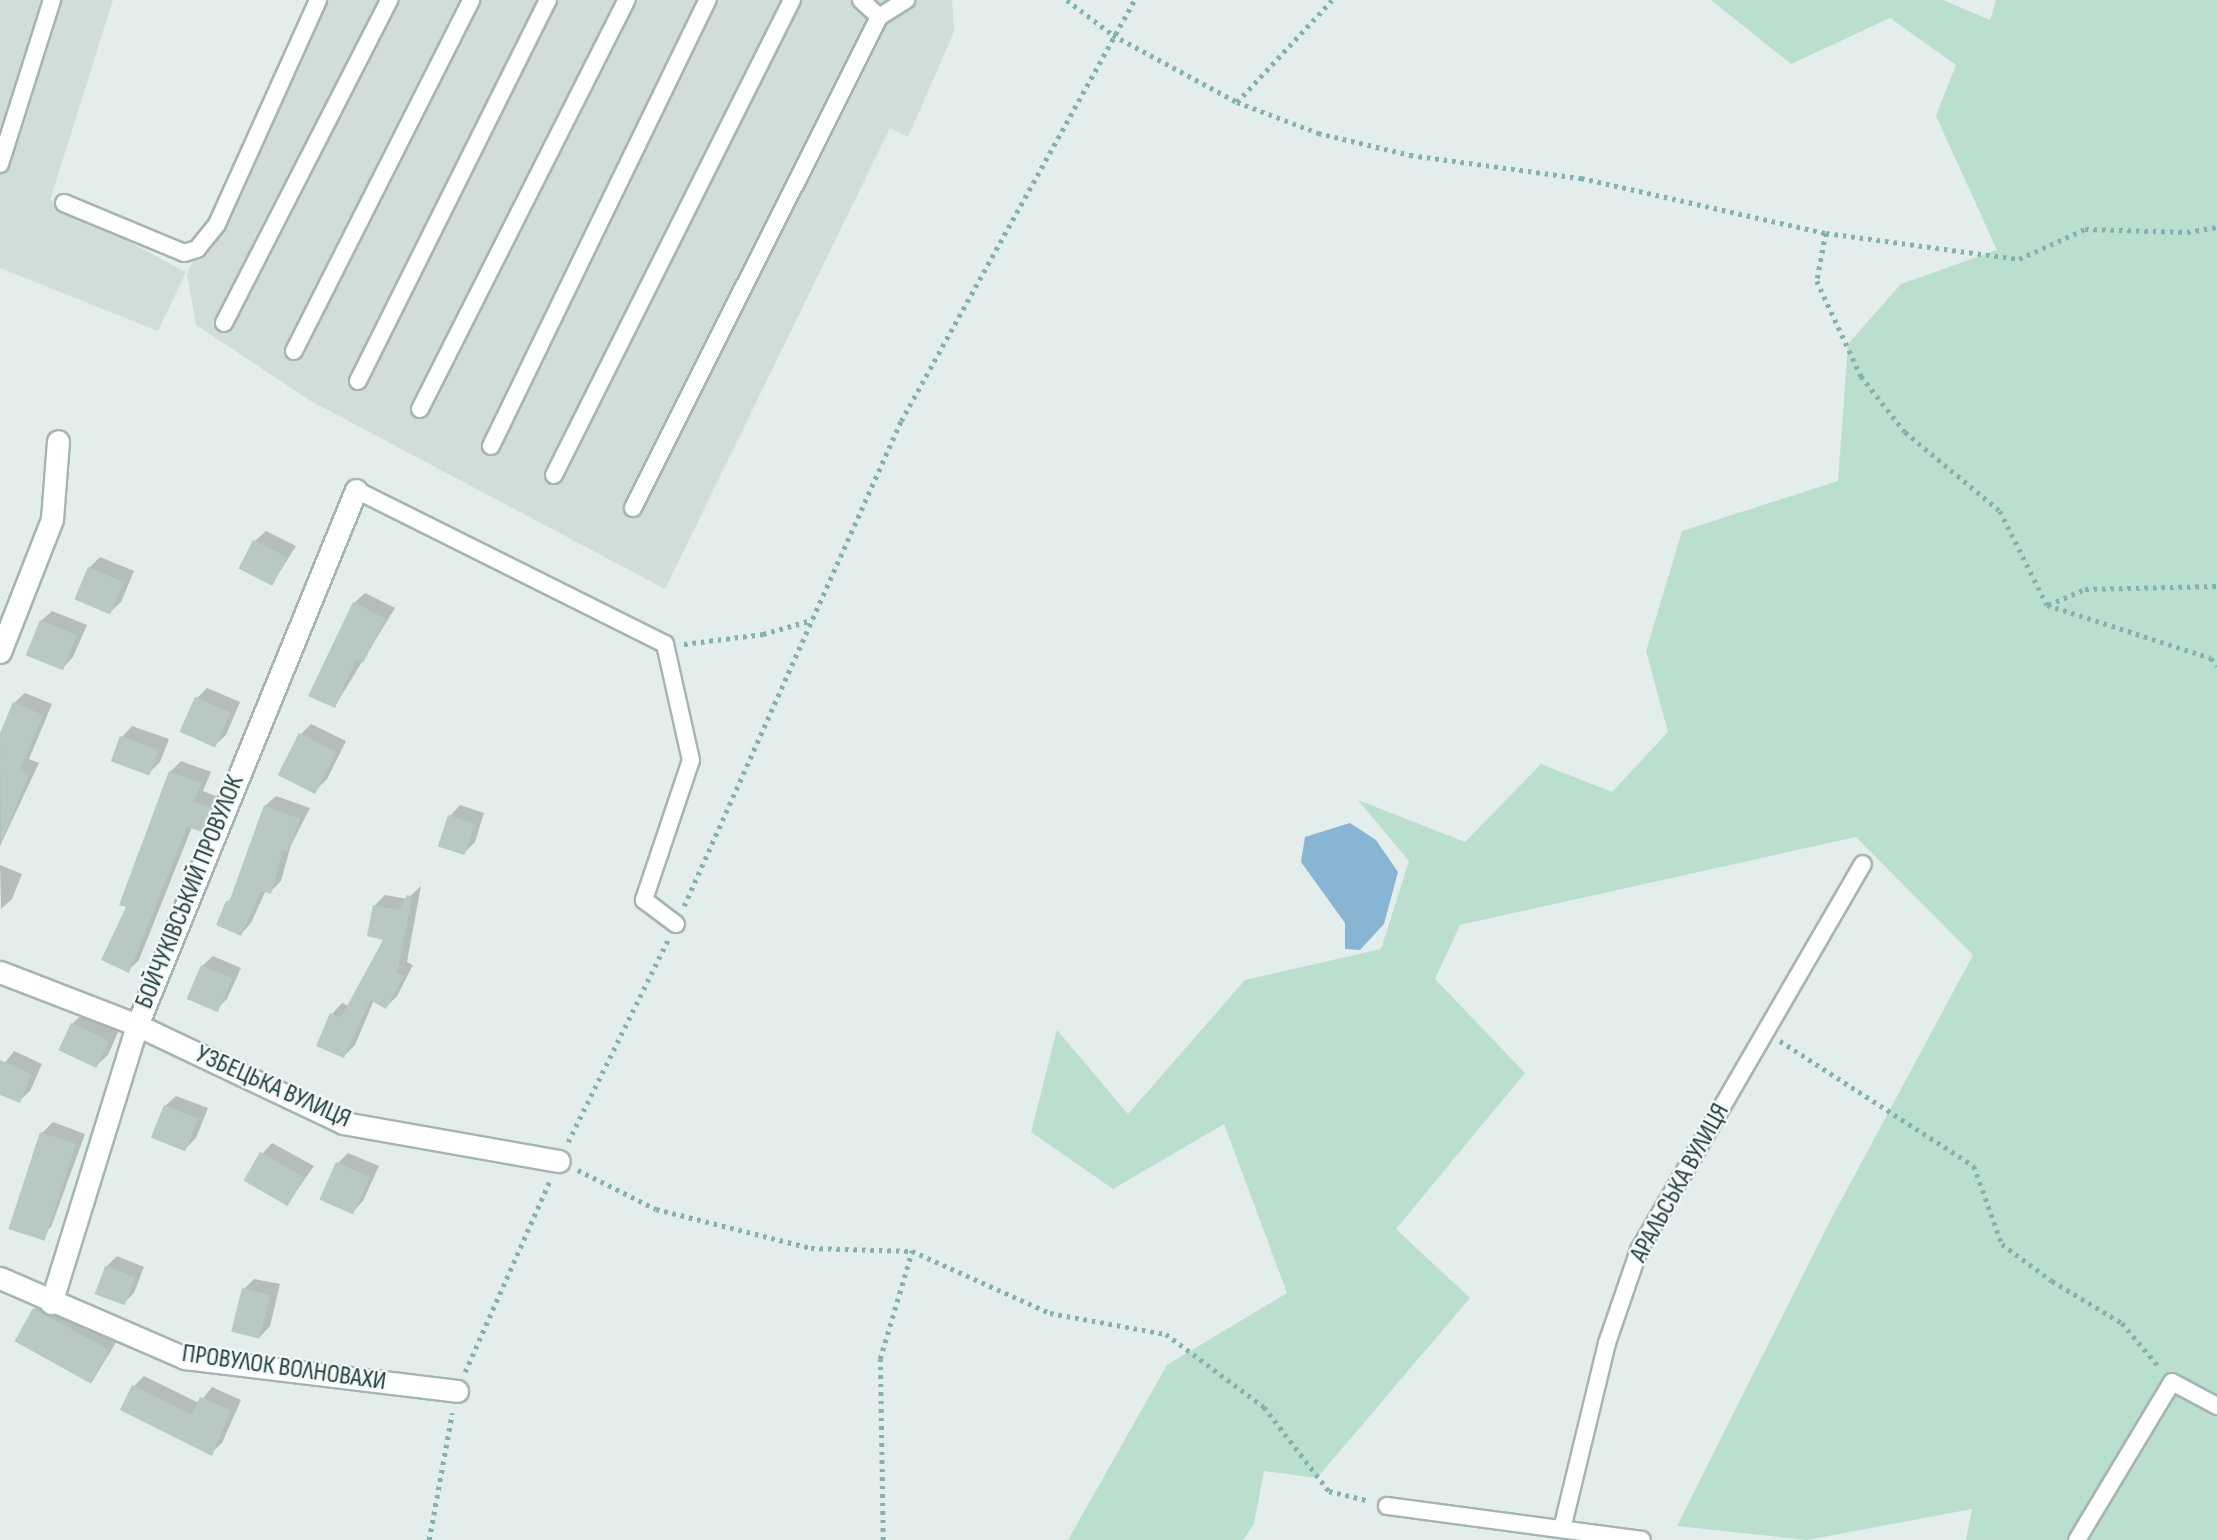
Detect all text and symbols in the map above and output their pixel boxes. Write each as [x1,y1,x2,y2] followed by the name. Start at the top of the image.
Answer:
[129,771,251,1013] street label: БОЙЧУКІВСЬКИЙ ПРОВУЛОК
[191,1039,355,1135] street label: УЗБЕЦЬКА ВУЛИЦЯ
[1624,1098,1736,1268] street label: АРАЛЬСЬКА ВУЛИЦЯ
[180,1338,388,1398] street label: ПРОВУЛОК ВОЛНОВАХИ

